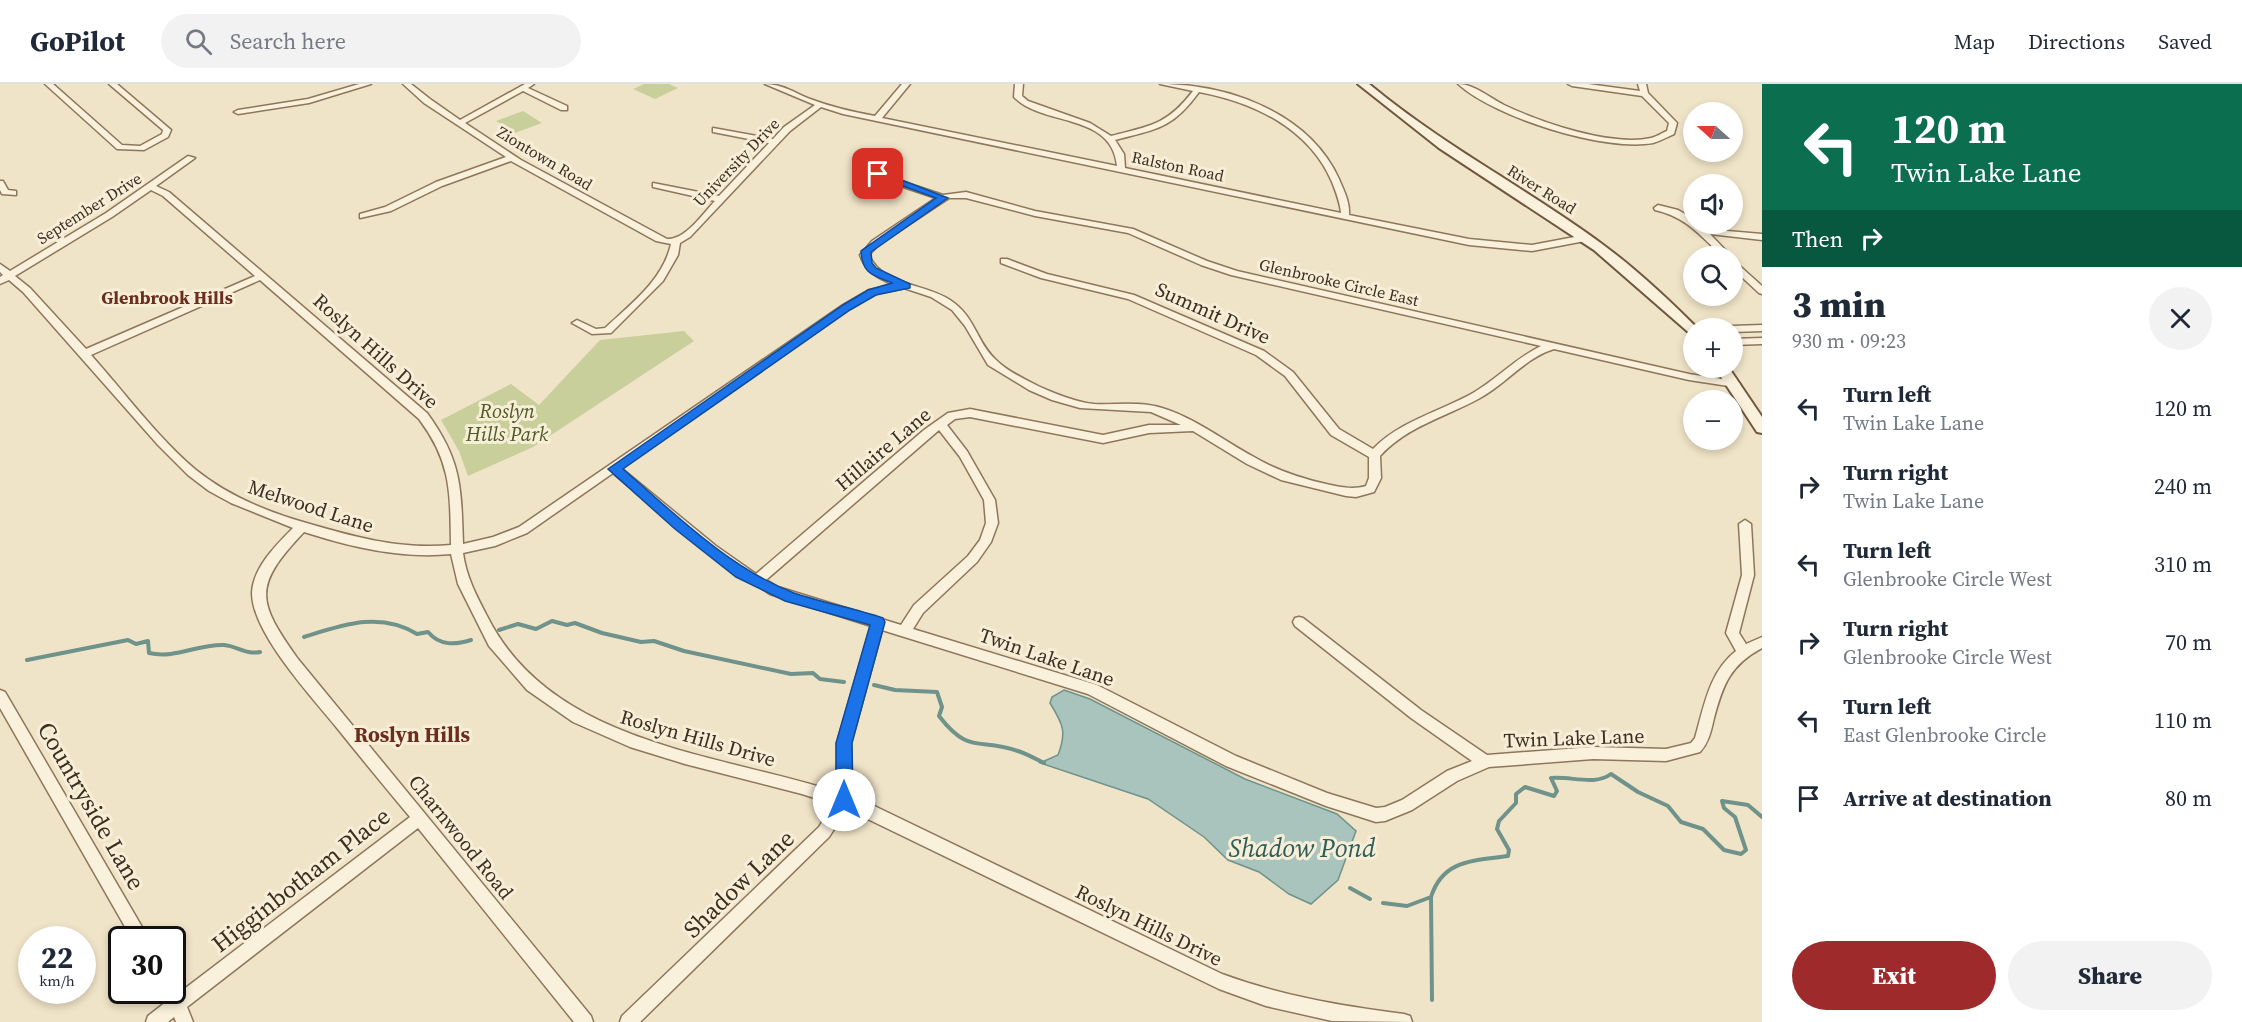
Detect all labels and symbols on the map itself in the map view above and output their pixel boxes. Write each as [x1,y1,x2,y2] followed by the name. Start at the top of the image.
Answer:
[1683,102,1743,162] north arrow
[688,113,784,211] street label: University Drive
[493,121,597,195] street label: Ziontown Road
[1130,145,1226,187] street label: Ralston Road
[852,148,903,199] pin
[1503,159,1581,219] street label: River Road
[32,167,146,249] street label: September Drive
[1257,253,1422,311] street label: Glenbrooke Circle East
[1151,275,1275,351] street label: Summit Drive
[101,285,233,310] district label: Glenbrook Hills
[307,287,445,415] street label: Roslyn Hills Drive
[465,397,549,448] park label: Roslyn Hills Park
[829,401,937,497] street label: Hillaire Lane
[245,473,377,539] street label: Melwood Lane
[976,621,1118,693] street label: Twin Lake Lane
[617,702,779,774] street label: Roslyn Hills Drive
[30,716,153,896] street label: Countryside Lane
[354,720,470,749] district label: Roslyn Hills
[1503,722,1645,754] street label: Twin Lake Lane
[812,768,876,832] position arrow
[402,769,520,906] street label: Charnwood Road
[205,800,397,960] street label: Higginbotham Place
[676,822,801,945] street label: Shadow Lane
[1228,830,1376,866] water label: Shadow Pond
[1071,877,1227,973] street label: Roslyn Hills Drive
[108,926,186,1004] speed limit sign: 30

